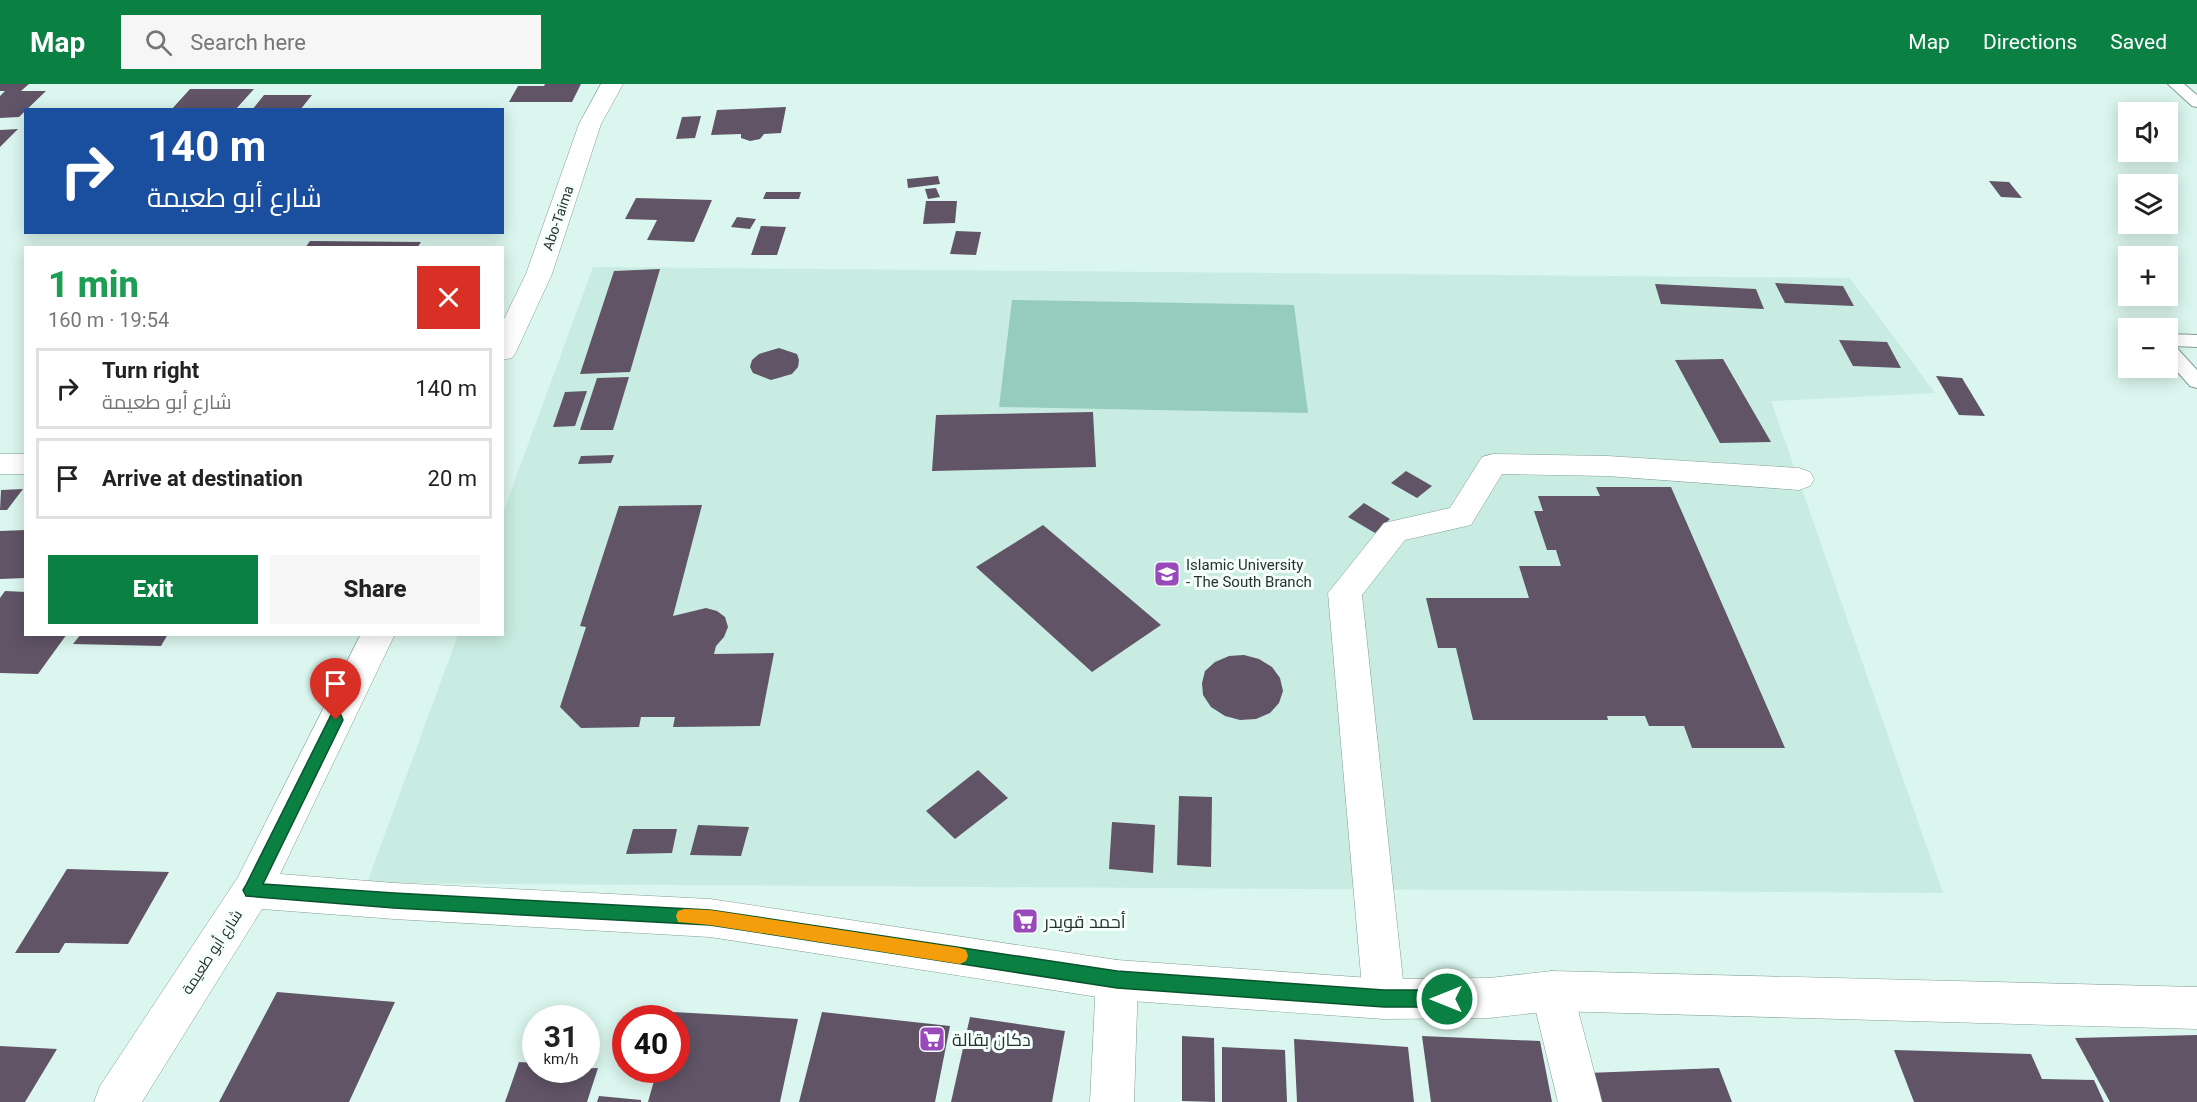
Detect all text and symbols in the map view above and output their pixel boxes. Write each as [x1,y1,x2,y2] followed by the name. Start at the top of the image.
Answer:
[121,15,541,69] search box
[30,26,85,59] text: Map
[142,26,175,59] icon: search
[190,30,306,55] text: Search here
[1908,30,1950,54] text: Map
[1983,30,2077,54] text: Directions
[2110,30,2167,54] text: Saved
[2118,102,2178,378] map controls
[2118,102,2178,162] button: sound
[147,122,266,171] text: 140 m
[48,132,126,210] icon: right
[2118,174,2178,234] button: layers
[147,182,322,214] text: شارع أبو طعيمة
[539,184,577,252] street label: Abo-Taima
[2118,246,2178,306] button: +
[48,264,139,306] text: 1 min
[417,266,480,329] button: close
[48,308,169,332] text: 160 m · 19:54
[2118,318,2178,378] button: −
[102,358,199,383] text: Turn right
[51,372,84,405] icon: right
[415,376,477,401] text: 140 m
[102,390,231,414] text: شارع أبو طعيمة
[51,462,84,495] icon: arrive
[102,466,303,491] text: Arrive at destination
[428,466,477,491] text: 20 m
[48,555,258,624] button: Exit
[270,555,480,624] button: Share
[1186,556,1312,591] place label: Islamic University - The South Branch
[1152,559,1182,589] school or university icon: Islamic University - The South Branch
[310,658,361,720] pin
[319,667,352,700] icon: arrive
[177,906,248,999] street label: شارع أبو طعيمة
[1010,906,1040,936] supermarket icon: أحمد قويدر
[1043,911,1126,933] place label: أحمد قويدر
[1415,967,1479,1031] position arrow
[612,1005,690,1083] speed limit sign: 40
[544,1019,578,1054] text: 31
[917,1024,947,1054] supermarket icon: دكان بقالة
[952,1029,1031,1051] place label: دكان بقالة
[543,1050,579,1068] text: km/h

